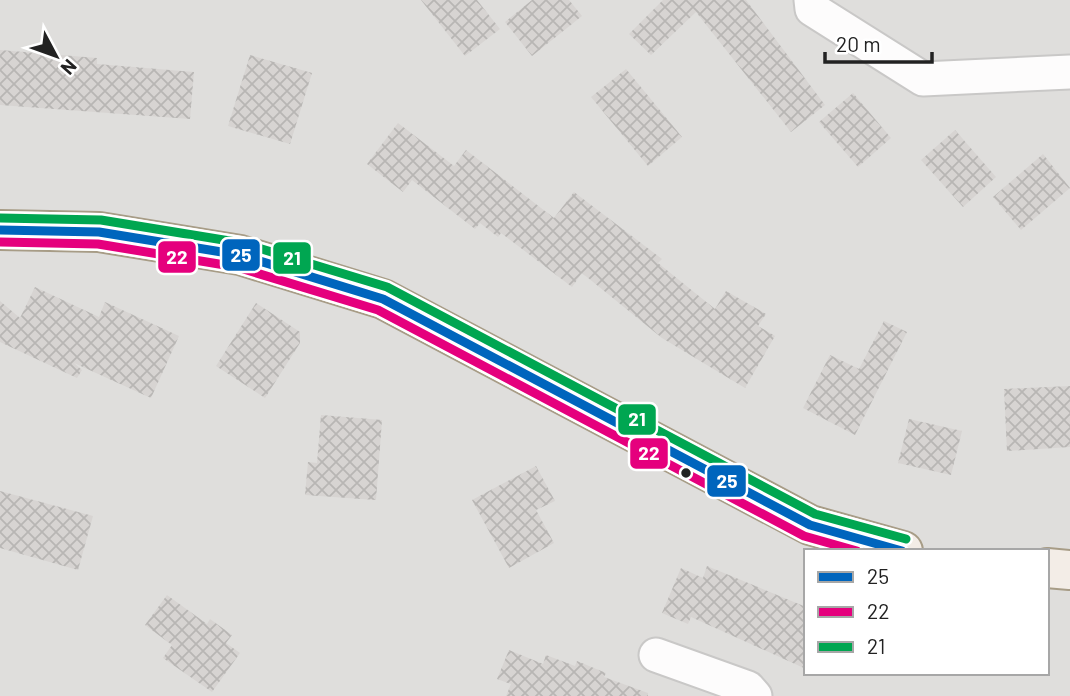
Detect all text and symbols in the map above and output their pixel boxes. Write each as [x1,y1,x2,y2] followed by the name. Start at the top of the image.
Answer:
[21,21,91,91] north arrow
[825,21,932,65] scale bar
[836,31,881,56] text: 20 m
[56,55,82,80] text: N
[221,238,261,272] line badge: 25
[157,240,197,274] line badge: 22
[272,241,312,275] line badge: 21
[231,243,251,266] text: 25
[166,245,188,268] text: 22
[283,246,301,269] text: 21
[617,403,657,436] line badge: 21
[628,407,646,430] text: 21
[629,437,669,470] line badge: 22
[638,441,660,464] text: 22
[706,464,747,498] line badge: 25
[679,466,693,480] unlabelled marker
[717,469,737,492] text: 25
[804,549,1049,675] legend
[867,563,889,588] text: 25
[867,598,890,623] text: 22
[867,633,885,658] text: 21

